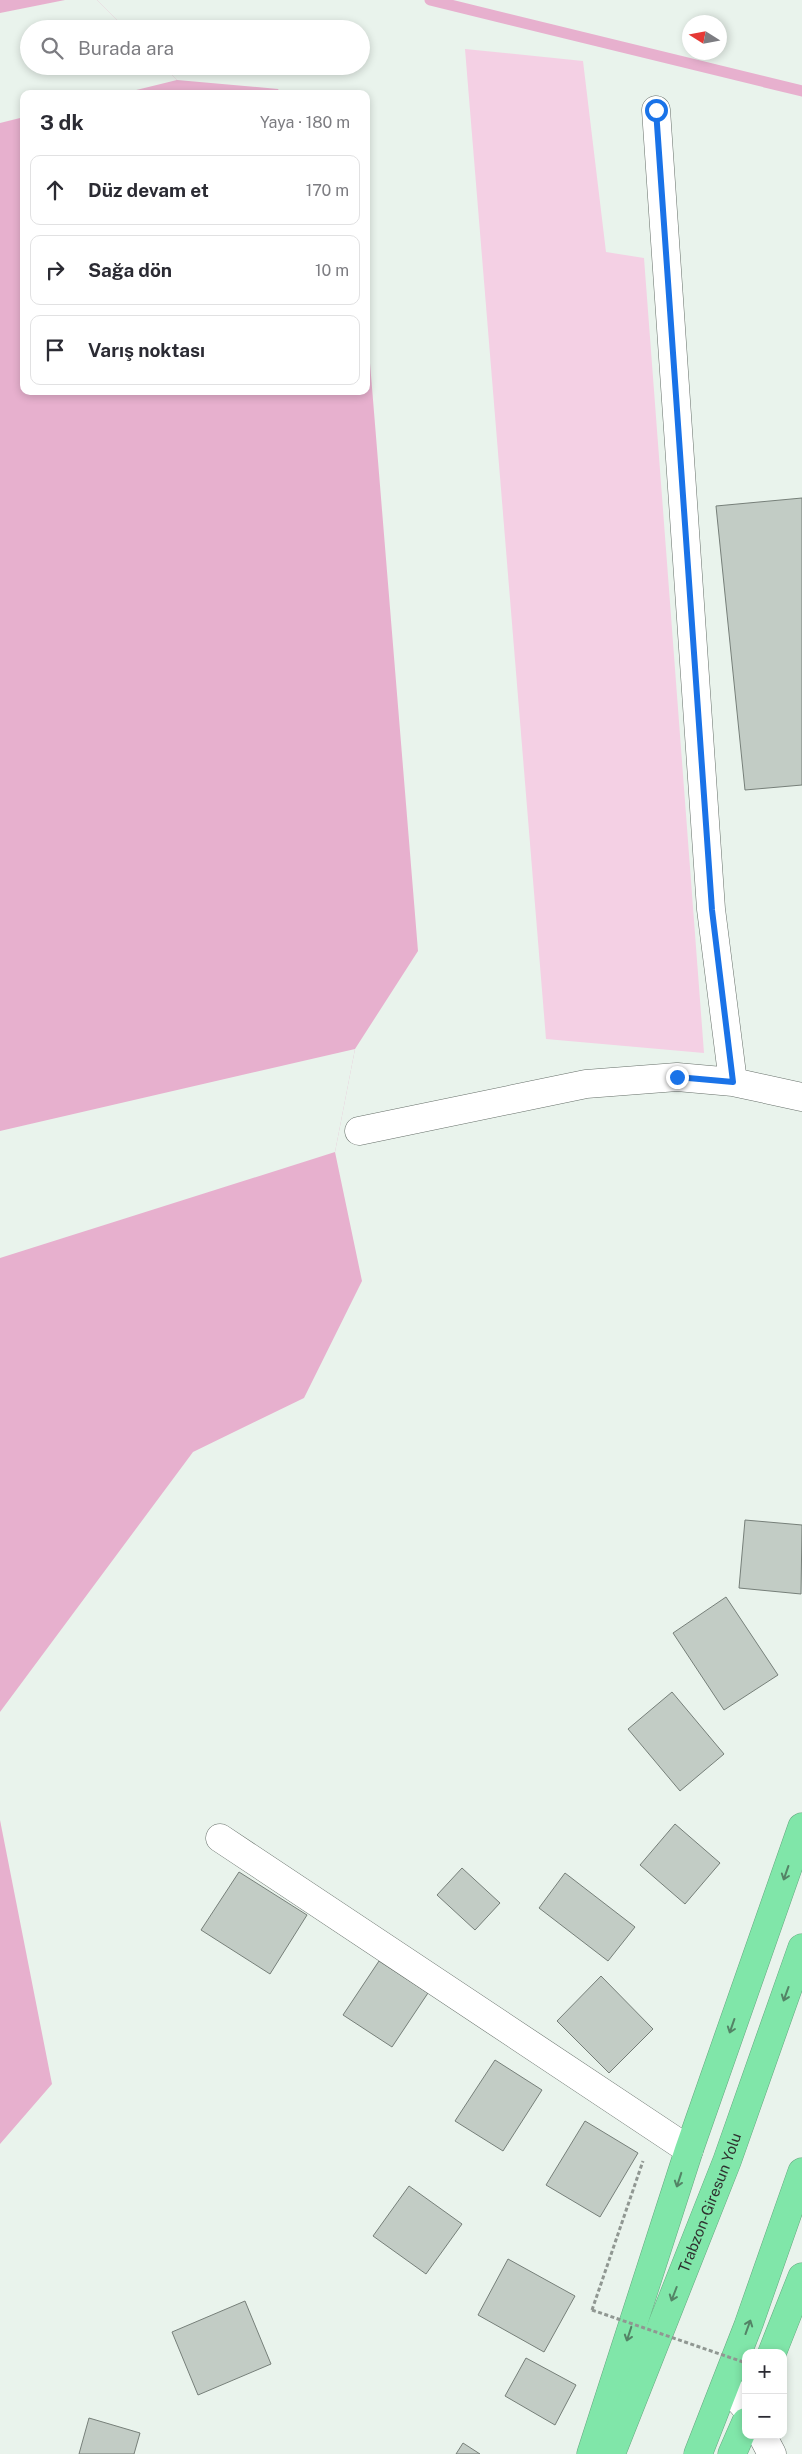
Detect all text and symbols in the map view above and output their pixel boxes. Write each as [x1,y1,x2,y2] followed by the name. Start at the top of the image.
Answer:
[682,15,727,60] north arrow
[20,20,370,75] search box
[38,34,66,62] icon: search
[78,37,174,59] text: Burada ara
[645,99,668,122] route start
[40,110,84,135] text: 3 dk
[260,113,350,132] text: Yaya · 180 m
[41,176,69,204] icon: ahead
[88,179,209,201] text: Düz devam et
[306,181,349,200] text: 170 m
[41,256,69,284] icon: right
[88,259,172,281] text: Sağa dön
[315,261,349,280] text: 10 m
[41,336,69,364] icon: arrive
[88,339,205,361] text: Varış noktası
[666,1066,689,1089] route end
[781,1864,790,1880] one-way arrow
[781,1986,790,2001] one-way arrow
[727,2018,736,2033] one-way arrow
[675,2131,744,2275] street label: Trabzon-Giresun Yolu
[674,2171,683,2187] one-way arrow
[669,2286,678,2301] one-way arrow
[744,2320,753,2335] one-way arrow
[624,2326,634,2342] one-way arrow
[742,2349,787,2439] map controls
[742,2349,787,2394] button: +
[742,2394,787,2439] button: −

